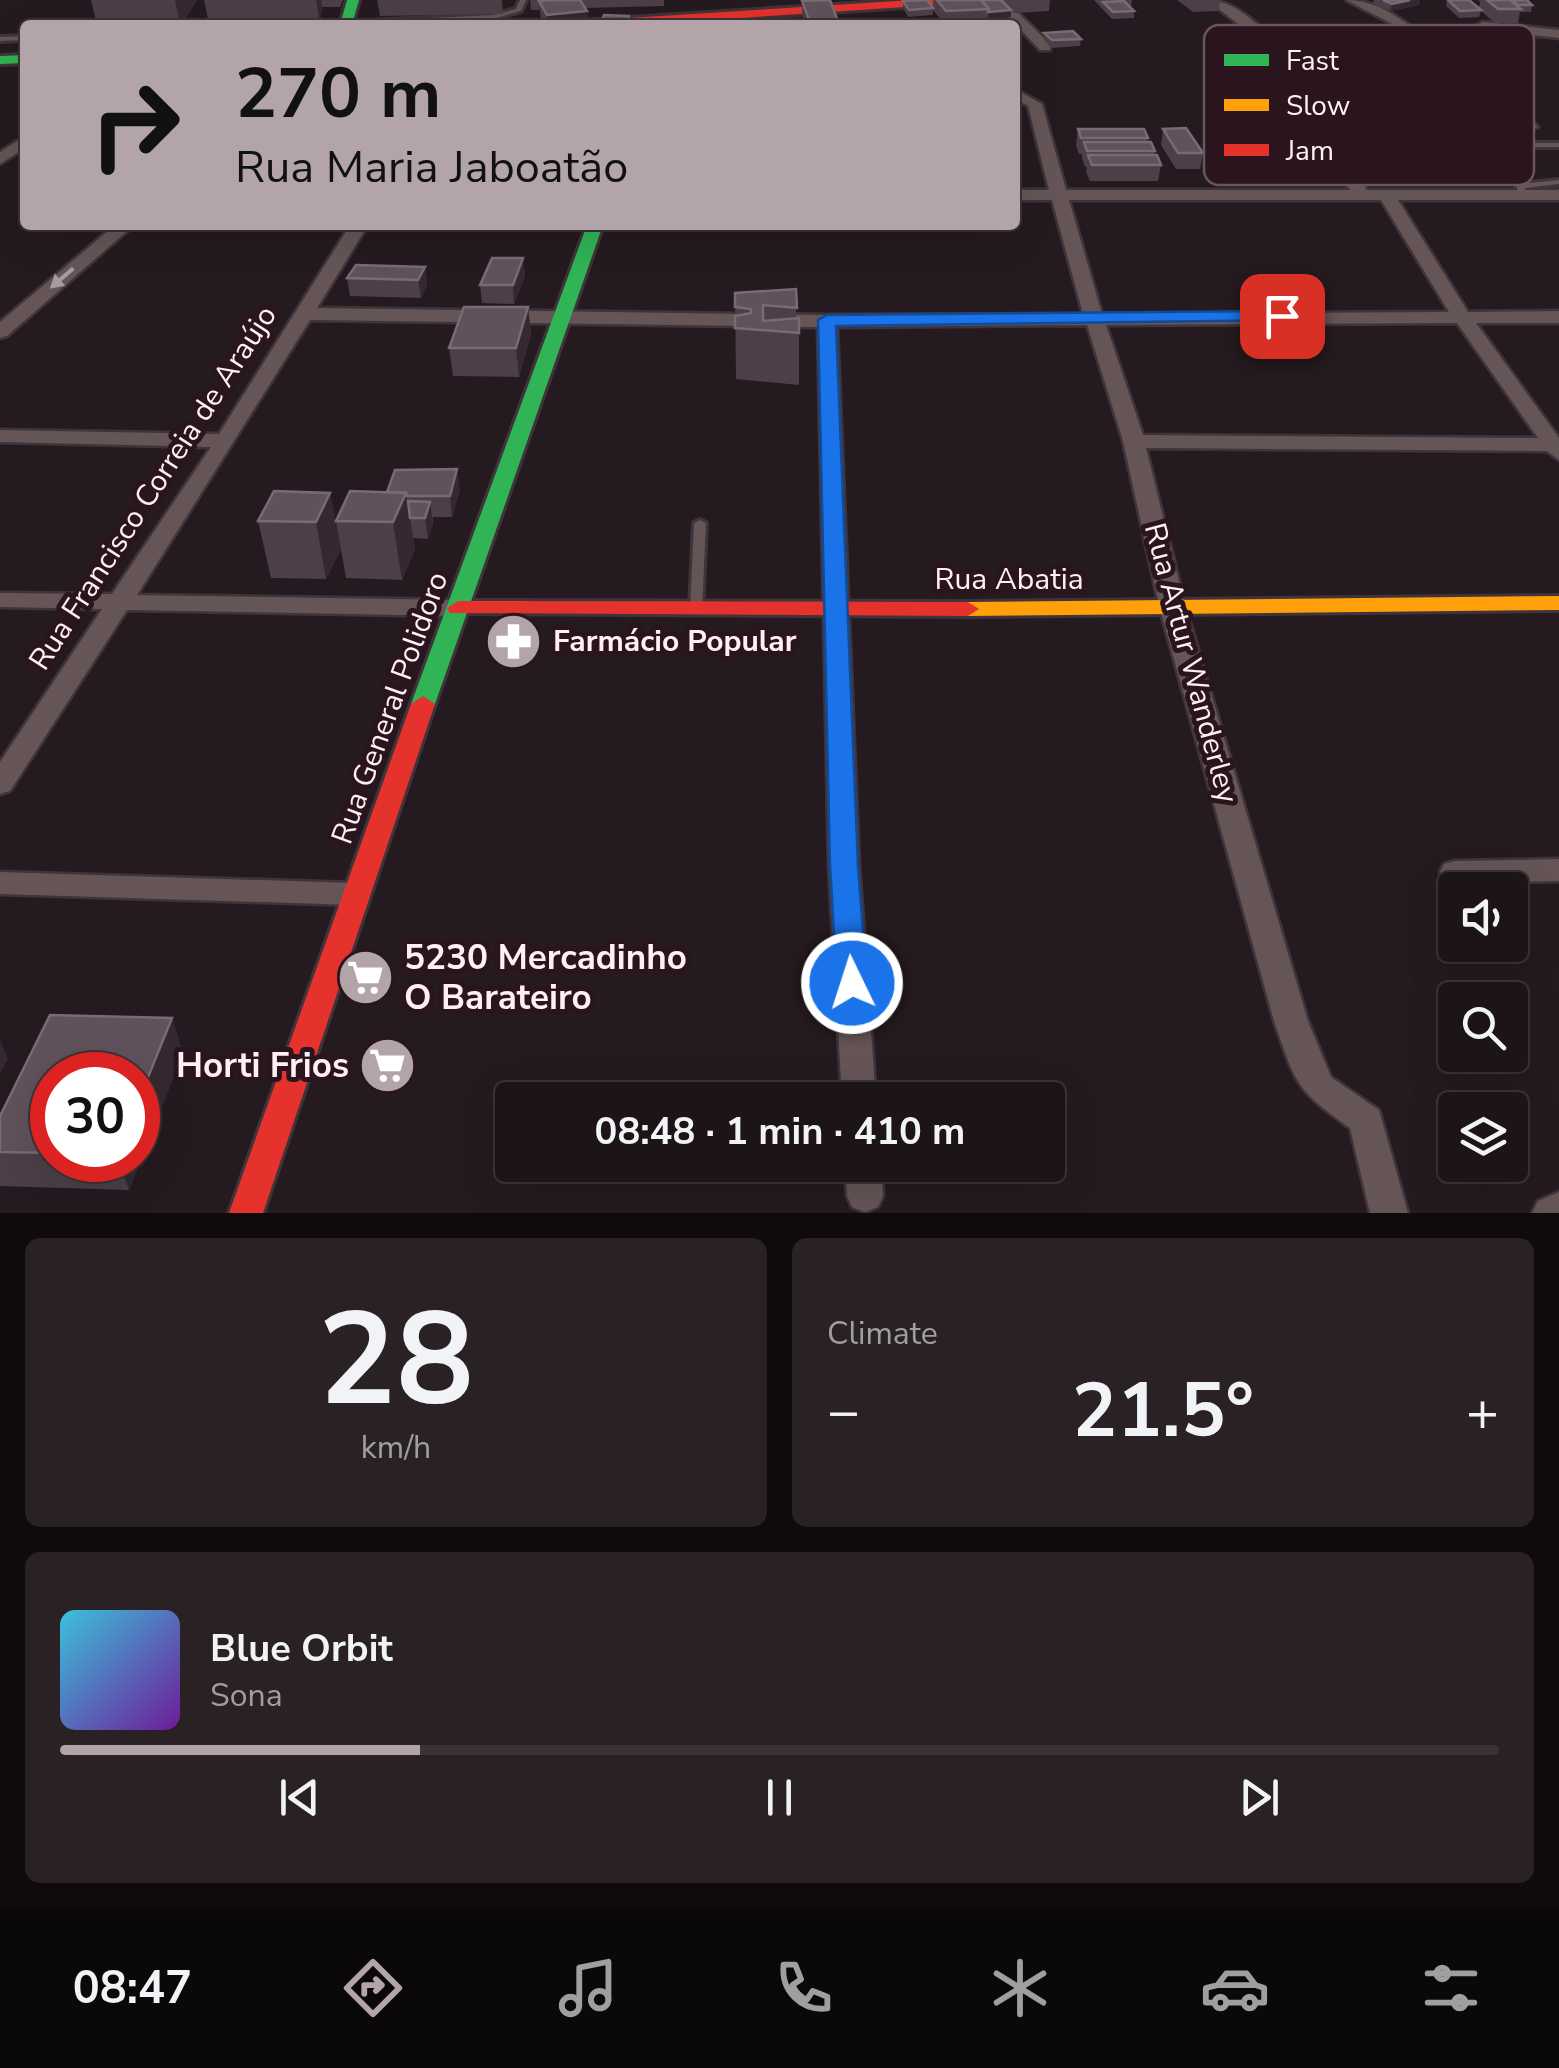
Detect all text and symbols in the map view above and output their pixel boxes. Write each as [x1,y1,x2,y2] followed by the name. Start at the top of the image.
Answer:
[1204,25,1534,185] legend
[1286,42,1339,80] text: Fast
[235,46,441,142] text: 270 m
[70,60,200,190] icon: right
[1286,87,1350,125] text: Slow
[1285,132,1334,170] text: Jam
[235,137,628,198] text: Rua Maria Jaboatão
[50,267,75,289] one-way arrow
[1240,274,1325,359] pin
[1255,289,1310,344] icon: arrive
[19,298,287,678] street label: Rua Francisco Correia de Araújo
[1134,519,1248,808] street label: Rua Artur Wanderley
[934,559,1084,600] street label: Rua Abatia
[322,566,458,850] street label: Rua General Polidoro
[484,611,544,671] pharmacy icon: Farmácio Popular
[553,621,797,662] place label: Farmácio Popular
[1438,872,1528,1182] map controls
[1438,872,1528,962] button: sound
[800,931,904,1035] position arrow
[404,934,687,1021] place label: 5230 Mercadinho O Barateiro
[335,947,395,1007] supermarket icon: 5230 Mercadinho O Barateiro
[1438,982,1528,1072] button: search
[358,1035,418,1095] supermarket icon: Horti Frios
[176,1042,349,1089] place label: Horti Frios
[30,1052,160,1182] speed limit sign: 30
[1438,1092,1528,1182] button: layers
[595,1106,965,1157] text: 08:48 · 1 min · 410 m
[318,1272,474,1449] text: 28
[827,1312,938,1355] text: Climate
[1072,1360,1254,1462] text: 21.5°
[827,1374,860,1449] text: −
[1466,1374,1499,1449] text: +
[361,1426,431,1469] text: km/h
[210,1623,393,1674] text: Blue Orbit
[210,1674,283,1717] text: Sona
[272,1770,327,1825] icon: previous
[752,1770,807,1825] icon: pause
[1232,1770,1287,1825] icon: next
[338,1953,408,2023] icon: directions
[553,1953,623,2023] icon: music
[769,1953,839,2023] icon: phone
[985,1953,1055,2023] icon: climate
[1200,1953,1270,2023] icon: car
[1416,1953,1486,2023] icon: filters
[73,1958,192,2019] text: 08:47

